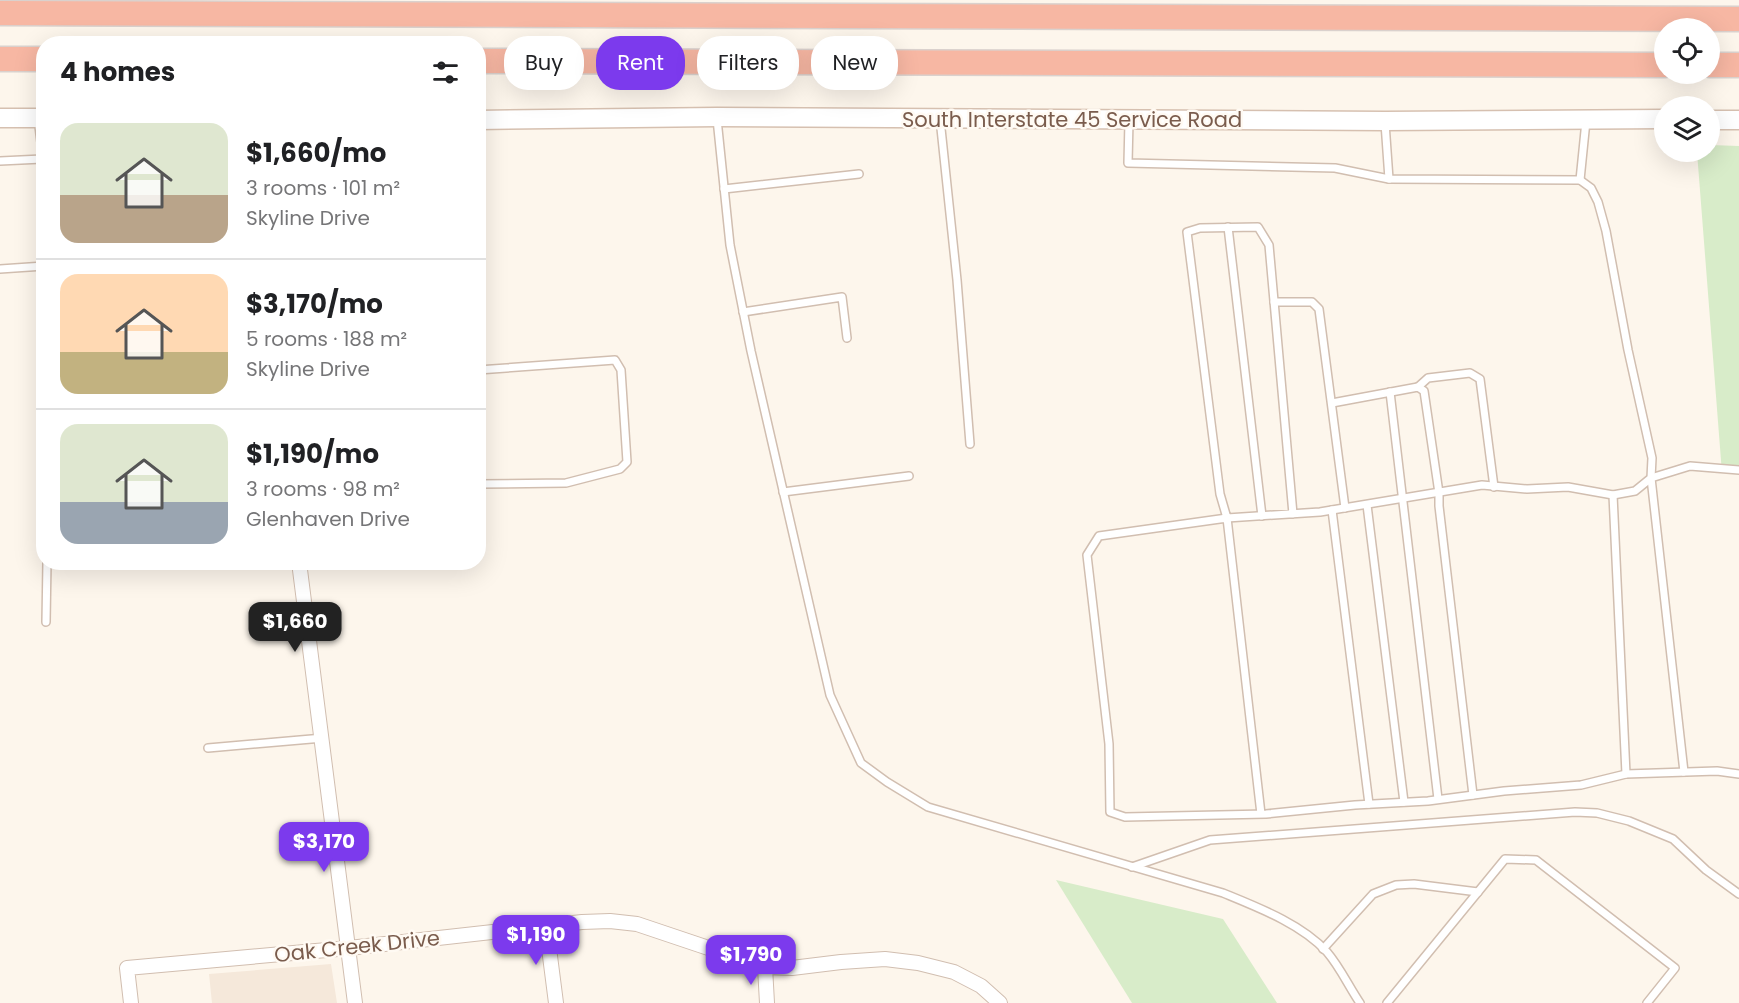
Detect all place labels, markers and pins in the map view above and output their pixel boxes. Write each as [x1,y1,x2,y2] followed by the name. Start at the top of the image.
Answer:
[246,602,344,653] pin: $1,660
[275,822,373,873] pin: $3,170
[487,915,585,966] pin: $1,190
[702,935,800,986] pin: $1,790

